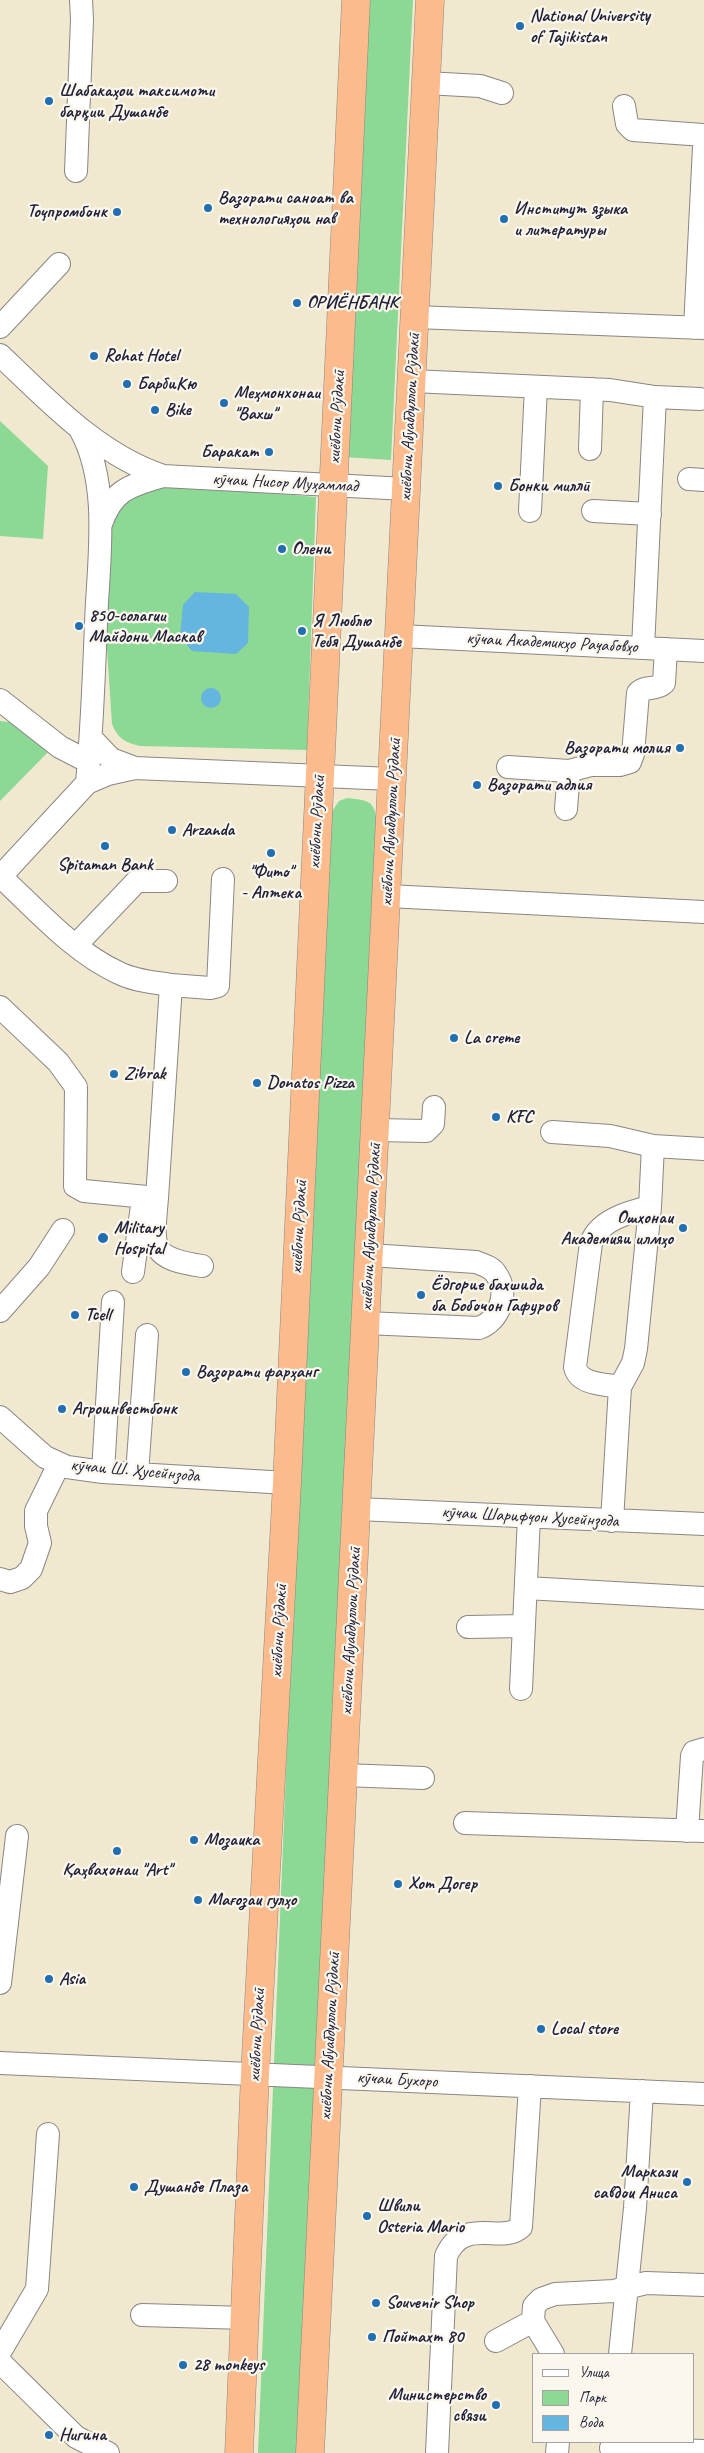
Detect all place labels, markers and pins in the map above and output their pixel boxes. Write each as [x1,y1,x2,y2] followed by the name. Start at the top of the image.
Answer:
[530,5,650,48] place label: National University of Tajikistan
[514,20,526,32] marker: National University of Tajikistan
[59,80,214,122] place label: Шабакаҳои таксимоти барқии Душанбе
[43,95,55,107] marker: Шабакаҳои таксимоти барқии Душанбе
[218,187,353,230] place label: Вазорати саноат ва технологияҳои нав
[514,198,627,240] place label: Институт языка и литературы
[27,201,107,223] place label: Тоҷпромбонк
[202,202,214,214] marker: Вазорати саноат ва технологияҳои нав
[111,206,123,218] marker: Тоҷпромбонк
[498,213,510,225] marker: Институт языка и литературы
[307,292,398,314] place label: ОРИЁНБАНК
[291,297,303,309] marker: ОРИЁНБАНК
[104,345,178,367] place label: Rohat Hotel
[88,350,100,362] marker: Rohat Hotel
[137,373,196,395] place label: БарбиКю
[121,378,133,390] marker: БарбиКю
[234,382,320,424] place label: Меҳмонхонаи "Вахш"
[218,397,230,409] marker: Меҳмонхонаи "Вахш"
[165,399,191,421] place label: Bike
[149,404,161,416] marker: Bike
[201,441,259,463] place label: Баракат
[263,446,275,458] marker: Баракат
[508,475,590,497] place label: Бонки миллӣ
[492,480,504,492] marker: Бонки миллӣ
[292,538,331,560] place label: Олени
[276,543,288,555] marker: Олени
[89,605,201,648] place label: 850-солагии Майдони Маскав
[312,610,401,652] place label: Я Люблю Тебя Душанбе
[73,620,85,632] marker: 850-солагии Майдони Маскав
[296,625,308,637] marker: Я Люблю Тебя Душанбе
[564,737,670,759] place label: Вазорати молия
[674,742,686,754] marker: Вазорати молия
[487,774,592,796] place label: Вазорати адлия
[471,779,483,791] marker: Вазорати адлия
[182,819,234,841] place label: Arzanda
[166,824,178,836] marker: Arzanda
[99,840,111,852] marker: Spitaman Bank
[265,847,277,859] marker: "Фито" - Аптека
[57,854,153,876] place label: Spitaman Bank
[241,861,301,904] place label: "Фито" - Аптека
[464,1027,519,1049] place label: La creme
[448,1032,460,1044] marker: La creme
[124,1063,166,1085] place label: Zibrak
[108,1068,120,1080] marker: Zibrak
[267,1072,354,1094] place label: Donatos Pizza
[251,1077,263,1089] marker: Donatos Pizza
[506,1106,533,1128] place label: KFC
[490,1111,502,1123] marker: KFC
[561,1207,673,1250] place label: Ошхонаи Академияи илмҳо
[114,1217,164,1260] place label: Military Hospital
[677,1222,689,1234] marker: Ошхонаи Академияи илмҳо
[96,1231,110,1245] marker: Military Hospital
[431,1274,557,1316] place label: Ёдгорие бахшида ба Бобочон Гафуров
[415,1289,427,1301] marker: Ёдгорие бахшида ба Бобочон Гафуров
[85,1304,111,1326] place label: Tcell
[69,1309,81,1321] marker: Tcell
[196,1361,317,1383] place label: Вазорати фарҳанг
[180,1366,192,1378] marker: Вазорати фарҳанг
[72,1398,177,1420] place label: Агроинвестбонк
[56,1403,68,1415] marker: Агроинвестбонк
[204,1829,259,1851] place label: Мозаика
[188,1834,200,1846] marker: Мозаика
[111,1845,123,1857] marker: Қаҳвахонаи "Art"
[63,1859,171,1881] place label: Қаҳвахонаи "Art"
[408,1873,477,1895] place label: Хот Догер
[392,1878,404,1890] marker: Хот Догер
[208,1889,296,1911] place label: Мағозаи гулҳо
[192,1894,204,1906] marker: Мағозаи гулҳо
[59,1968,85,1990] place label: Asia
[43,1973,55,1985] marker: Asia
[551,2018,618,2040] place label: Local store
[535,2023,547,2035] marker: Local store
[593,2161,677,2204] place label: Маркази савдои Аниса
[144,2176,248,2198] place label: Душанбе Плаза
[681,2176,693,2188] marker: Маркази савдои Аниса
[128,2181,140,2193] marker: Душанбе Плаза
[377,2195,464,2238] place label: Швили Osteria Mario
[361,2210,373,2222] marker: Швили Osteria Mario
[386,2292,474,2314] place label: Souvenir Shop
[370,2297,382,2309] marker: Souvenir Shop
[382,2326,463,2348] place label: Пойтахт 80
[366,2331,378,2343] marker: Пойтахт 80
[193,2354,264,2376] place label: 28 monkeys
[177,2359,189,2371] marker: 28 monkeys
[388,2384,486,2426] place label: Министерство связи
[490,2399,502,2411] marker: Министерство связи
[59,2424,106,2446] place label: Нигина
[43,2429,55,2441] marker: Нигина

